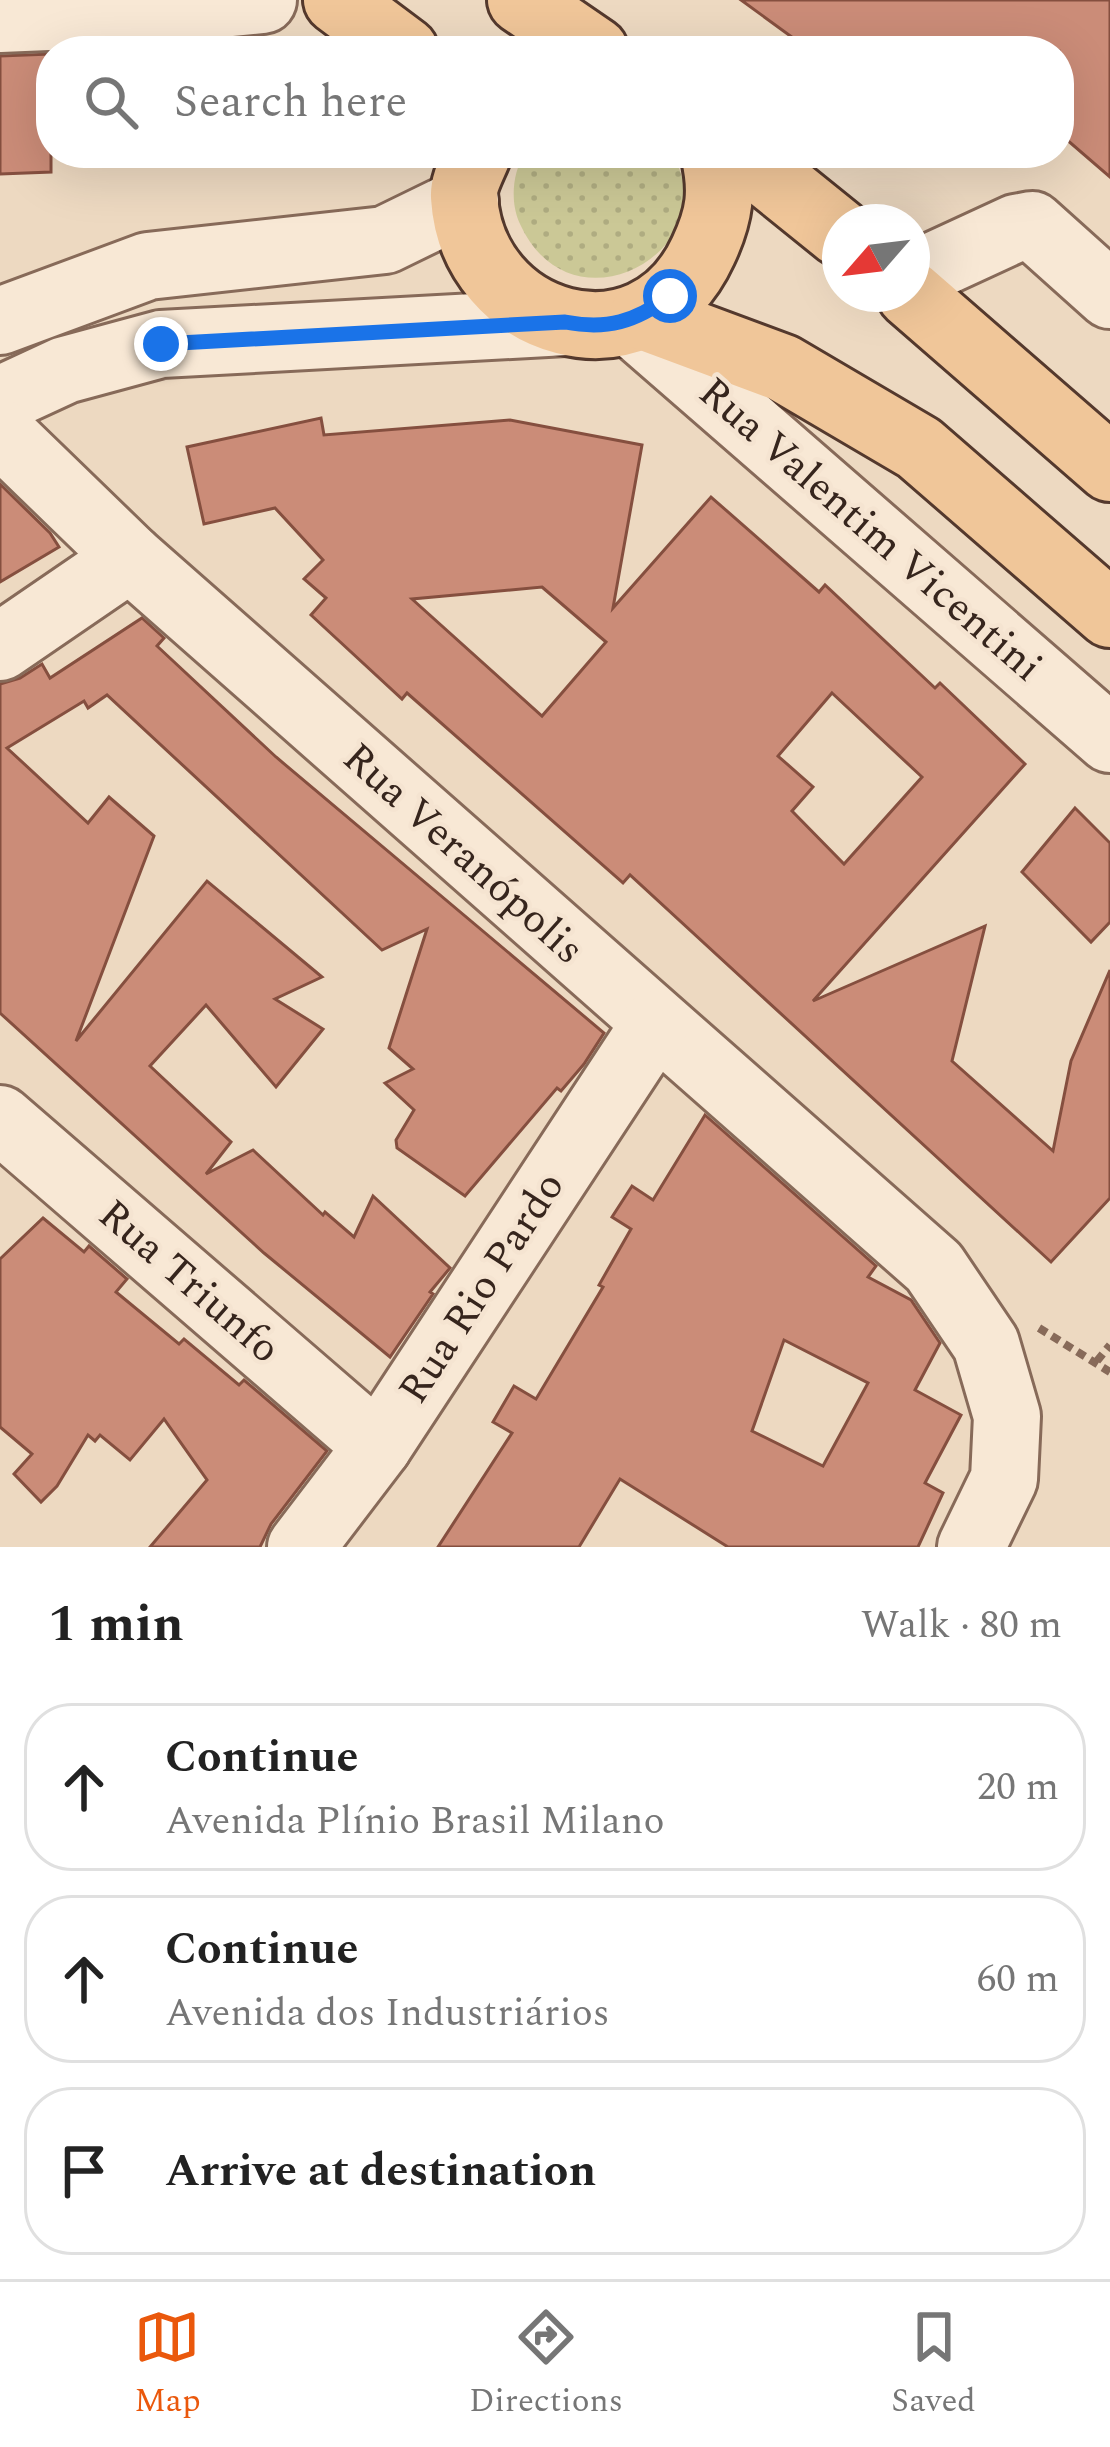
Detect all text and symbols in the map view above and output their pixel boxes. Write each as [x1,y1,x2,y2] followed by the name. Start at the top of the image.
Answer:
[36,36,1074,168] search box
[174,68,407,137] text: Search here
[78,69,144,135] icon: search
[822,204,930,312] north arrow
[643,269,697,323] route start
[134,317,188,371] route end
[684,363,1056,697] street label: Rua Valentim Vicentini
[328,728,598,980] street label: Rua Veranópolis
[383,1159,581,1417] street label: Rua Rio Pardo
[84,1185,294,1379] street label: Rua Triunfo
[48,1586,184,1664] text: 1 min
[861,1596,1062,1655] text: Walk · 80 m
[165,1723,358,1792] text: Continue
[51,1754,117,1820] icon: ahead
[977,1758,1059,1817] text: 20 m
[165,1792,664,1851] text: Avenida Plínio Brasil Milano
[165,1915,358,1984] text: Continue
[51,1946,117,2012] icon: ahead
[977,1950,1059,2009] text: 60 m
[165,1984,610,2043] text: Avenida dos Industriários
[165,2137,596,2206] text: Arrive at destination
[51,2138,117,2204] icon: arrive
[134,2304,201,2426] tab: Map
[469,2304,623,2426] tab: Directions
[891,2304,976,2426] tab: Saved

